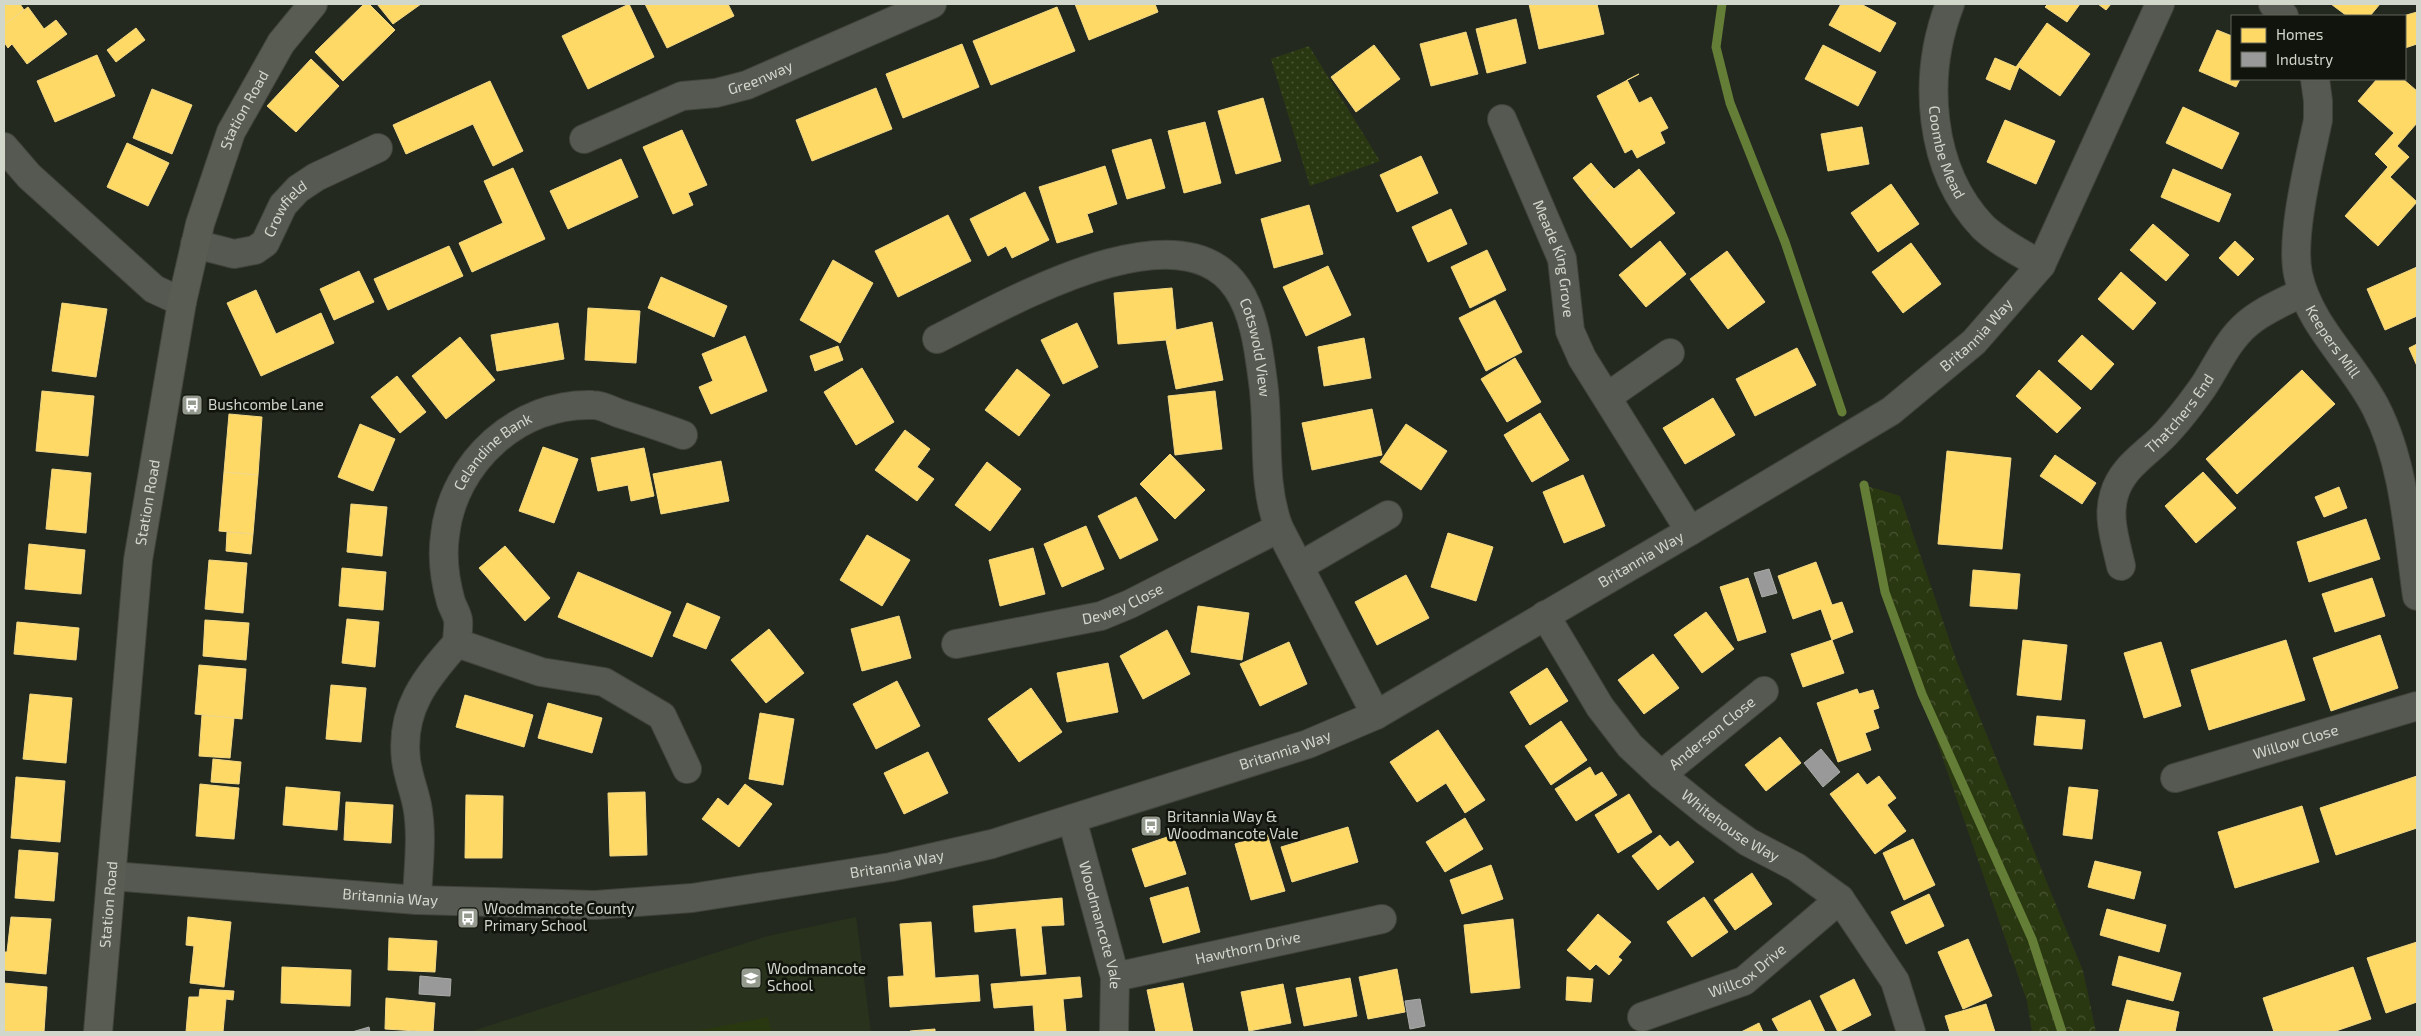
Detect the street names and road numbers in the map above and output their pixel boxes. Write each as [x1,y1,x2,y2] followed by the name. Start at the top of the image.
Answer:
[726,56,795,98] street label: Greenway
[216,67,272,152] street label: Station Road
[1926,105,1970,202] street label: Coombe Mead
[259,176,310,240] street label: Crowfield
[1530,197,1578,318] street label: Meade King Grove
[1936,294,2016,375] street label: Britannia Way
[1236,295,1275,398] street label: Cotswold View
[2302,302,2365,381] street label: Keepers Mill
[2141,370,2217,457] street label: Thatchers End
[449,408,535,493] street label: Celandine Bank
[131,458,163,547] street label: Station Road
[1595,527,1687,591] street label: Britannia Way
[1080,579,1166,627] street label: Dewey Close
[1665,692,1758,773] street label: Anderson Close
[2251,720,2340,762] street label: Willow Close
[1237,725,1333,773] street label: Britannia Way
[1678,785,1783,865] street label: Whitehouse Way
[848,845,946,881] street label: Britannia Way
[1076,859,1125,989] street label: Woodmancote Vale
[95,860,120,948] street label: Station Road
[342,884,438,909] street label: Britannia Way
[1193,927,1302,967] street label: Hawthorn Drive
[1706,939,1789,1001] street label: Willcox Drive

